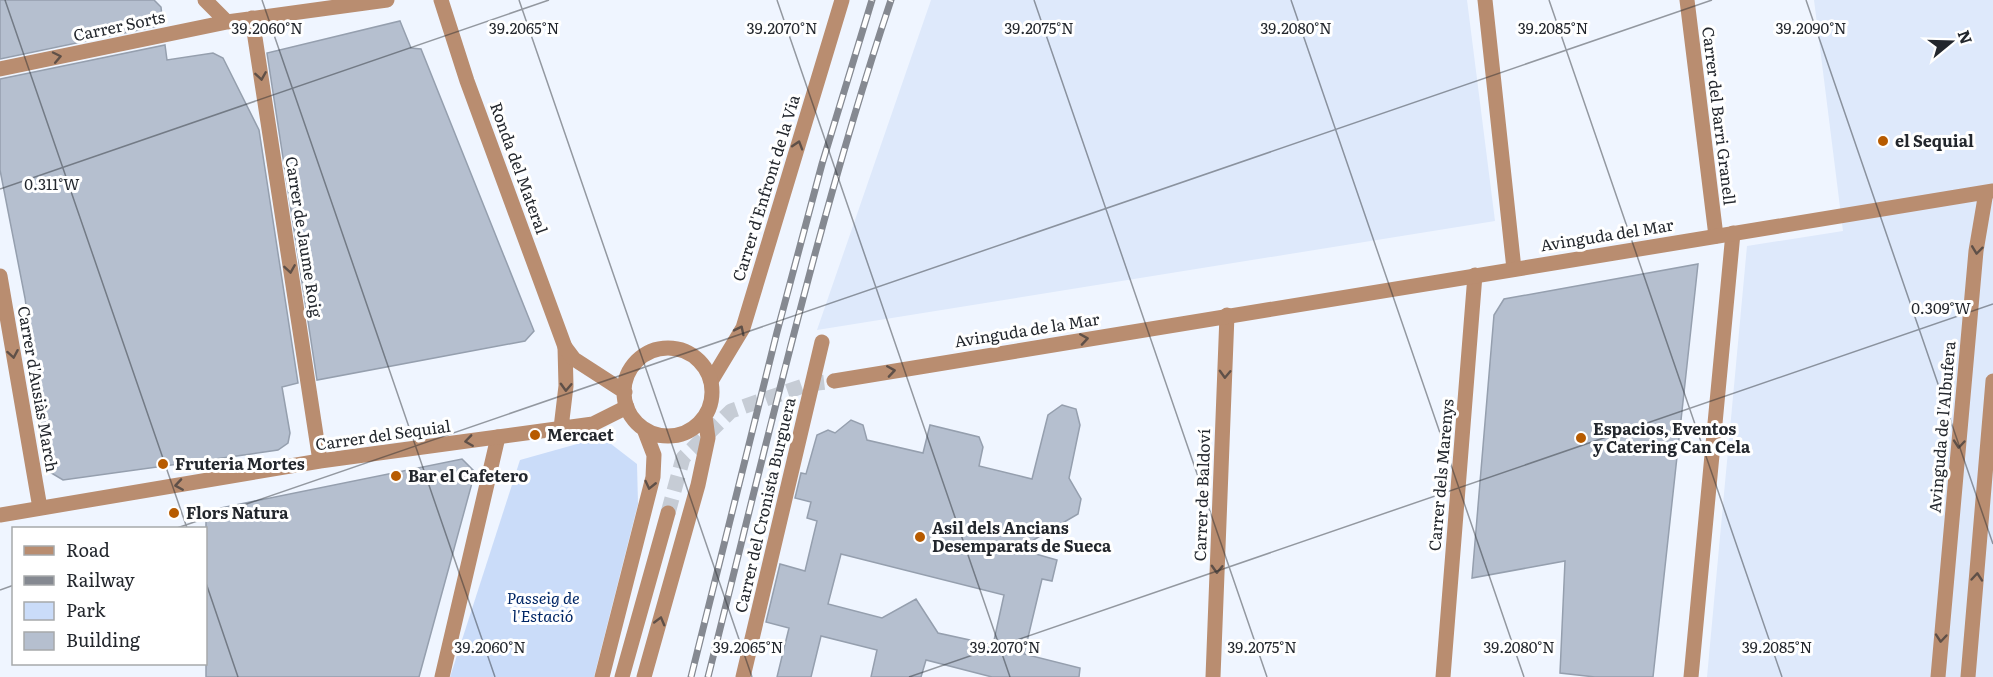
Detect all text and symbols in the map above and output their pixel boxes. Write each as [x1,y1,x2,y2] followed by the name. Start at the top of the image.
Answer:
[71,4,167,46] street label: Carrer Sorts
[1921,12,1981,72] north arrow
[231,16,303,39] text: 39.2060°N
[489,16,559,39] text: 39.2065°N
[747,16,817,39] text: 39.2070°N
[1004,16,1074,39] text: 39.2075°N
[1260,16,1332,39] text: 39.2080°N
[1518,16,1588,39] text: 39.2085°N
[1775,16,1847,39] text: 39.2090°N
[1697,25,1743,206] street label: Carrer del Barri Granell
[1953,27,1980,47] text: N
[52,51,62,64] one-way arrow
[254,71,266,80] one-way arrow
[725,91,805,284] street label: Carrer d'Enfront de la Via
[485,98,555,237] street label: Ronda del Materal
[1895,128,1974,152] place label: el Sequial
[1876,134,1890,148] marker: el Sequial
[791,140,803,150] one-way arrow
[280,155,330,319] street label: Carrer de Jaume Roig
[24,172,80,195] text: 0.311°W
[1539,212,1676,256] street label: Avinguda del Mar
[1971,245,1983,254] one-way arrow
[284,264,296,273] one-way arrow
[1911,296,1971,319] text: 0.309°W
[13,304,65,474] street label: Carrer d'Ausiàs March
[953,306,1101,352] street label: Avinguda de la Mar
[733,326,745,337] one-way arrow
[1078,333,1088,346] one-way arrow
[1922,340,1961,514] street label: Avinguda de l'Albufera
[7,349,19,359] one-way arrow
[886,365,896,378] one-way arrow
[1218,369,1231,378] one-way arrow
[559,383,572,392] one-way arrow
[728,394,801,615] street label: Carrer del Cronista Burguera
[1421,398,1459,552] street label: Carrer dels Marenys
[314,413,452,455] street label: Carrer del Sequial
[1593,416,1751,458] place label: Espacios, Eventos y Catering Can Cela
[547,422,614,446] place label: Mercaet
[528,428,542,442] marker: Mercaet
[1187,428,1215,562] street label: Carrer de Baldoví
[1574,431,1588,445] marker: Espacios, Eventos y Catering Can Cela
[464,434,473,447] one-way arrow
[1953,439,1966,449] one-way arrow
[175,451,305,475] place label: Fruteria Mortes
[156,457,170,471] marker: Fruteria Mortes
[408,463,528,487] place label: Bar el Cafetero
[389,469,403,483] marker: Bar el Cafetero
[175,478,184,490] one-way arrow
[645,480,658,490] one-way arrow
[186,500,289,524] place label: Flors Natura
[167,506,181,520] marker: Flors Natura
[932,515,1112,557] place label: Asil dels Ancians Desemparats de Sueca
[12,527,207,665] legend
[913,530,927,544] marker: Asil dels Ancians Desemparats de Sueca
[66,536,110,563] text: Road
[1211,564,1224,573] one-way arrow
[66,566,135,593] text: Railway
[1970,572,1983,581] one-way arrow
[506,585,580,627] park label: Passeig de l'Estació
[66,596,107,623] text: Park
[653,616,665,626] one-way arrow
[66,626,141,653] text: Building
[1935,634,1948,643] one-way arrow
[454,635,526,658] text: 39.2060°N
[713,635,783,658] text: 39.2065°N
[970,635,1040,658] text: 39.2070°N
[1227,635,1297,658] text: 39.2075°N
[1483,635,1555,658] text: 39.2080°N
[1742,635,1812,658] text: 39.2085°N

